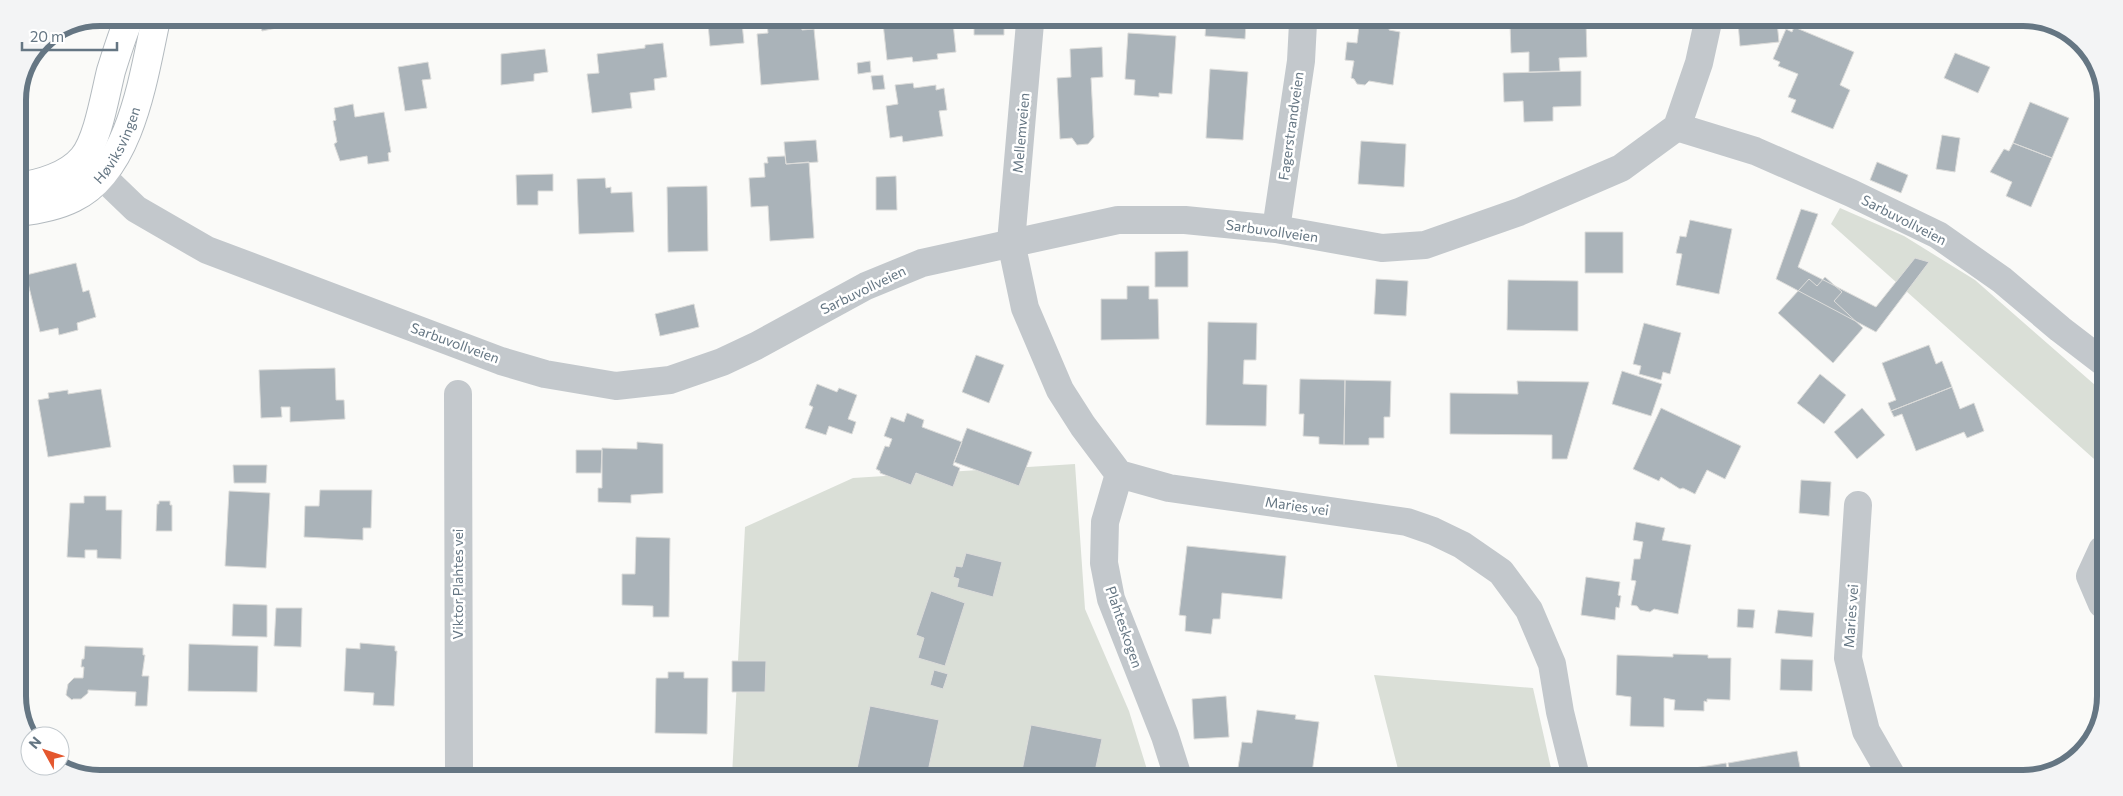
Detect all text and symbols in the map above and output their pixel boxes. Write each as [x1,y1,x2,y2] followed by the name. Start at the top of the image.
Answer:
[22,20,118,52] scale bar
[30,27,64,45] text: 20 m
[1274,71,1307,181] street label: Fagerstrandveien
[1009,92,1032,174] street label: Mellemveien
[90,104,143,187] street label: Høviksvingen
[1859,191,1950,248] street label: Sarbuvollveien
[1225,216,1319,245] street label: Sarbuvollveien
[817,262,908,318] street label: Sarbuvollveien
[409,319,502,366] street label: Sarbuvollveien
[1264,493,1330,518] street label: Maries vei
[449,529,466,639] street label: Viktor Plahtes vei
[1840,583,1861,649] street label: Maries vei
[1103,584,1146,670] street label: Plahteskogen
[20,726,70,776] north arrow
[25,733,45,752] text: N

